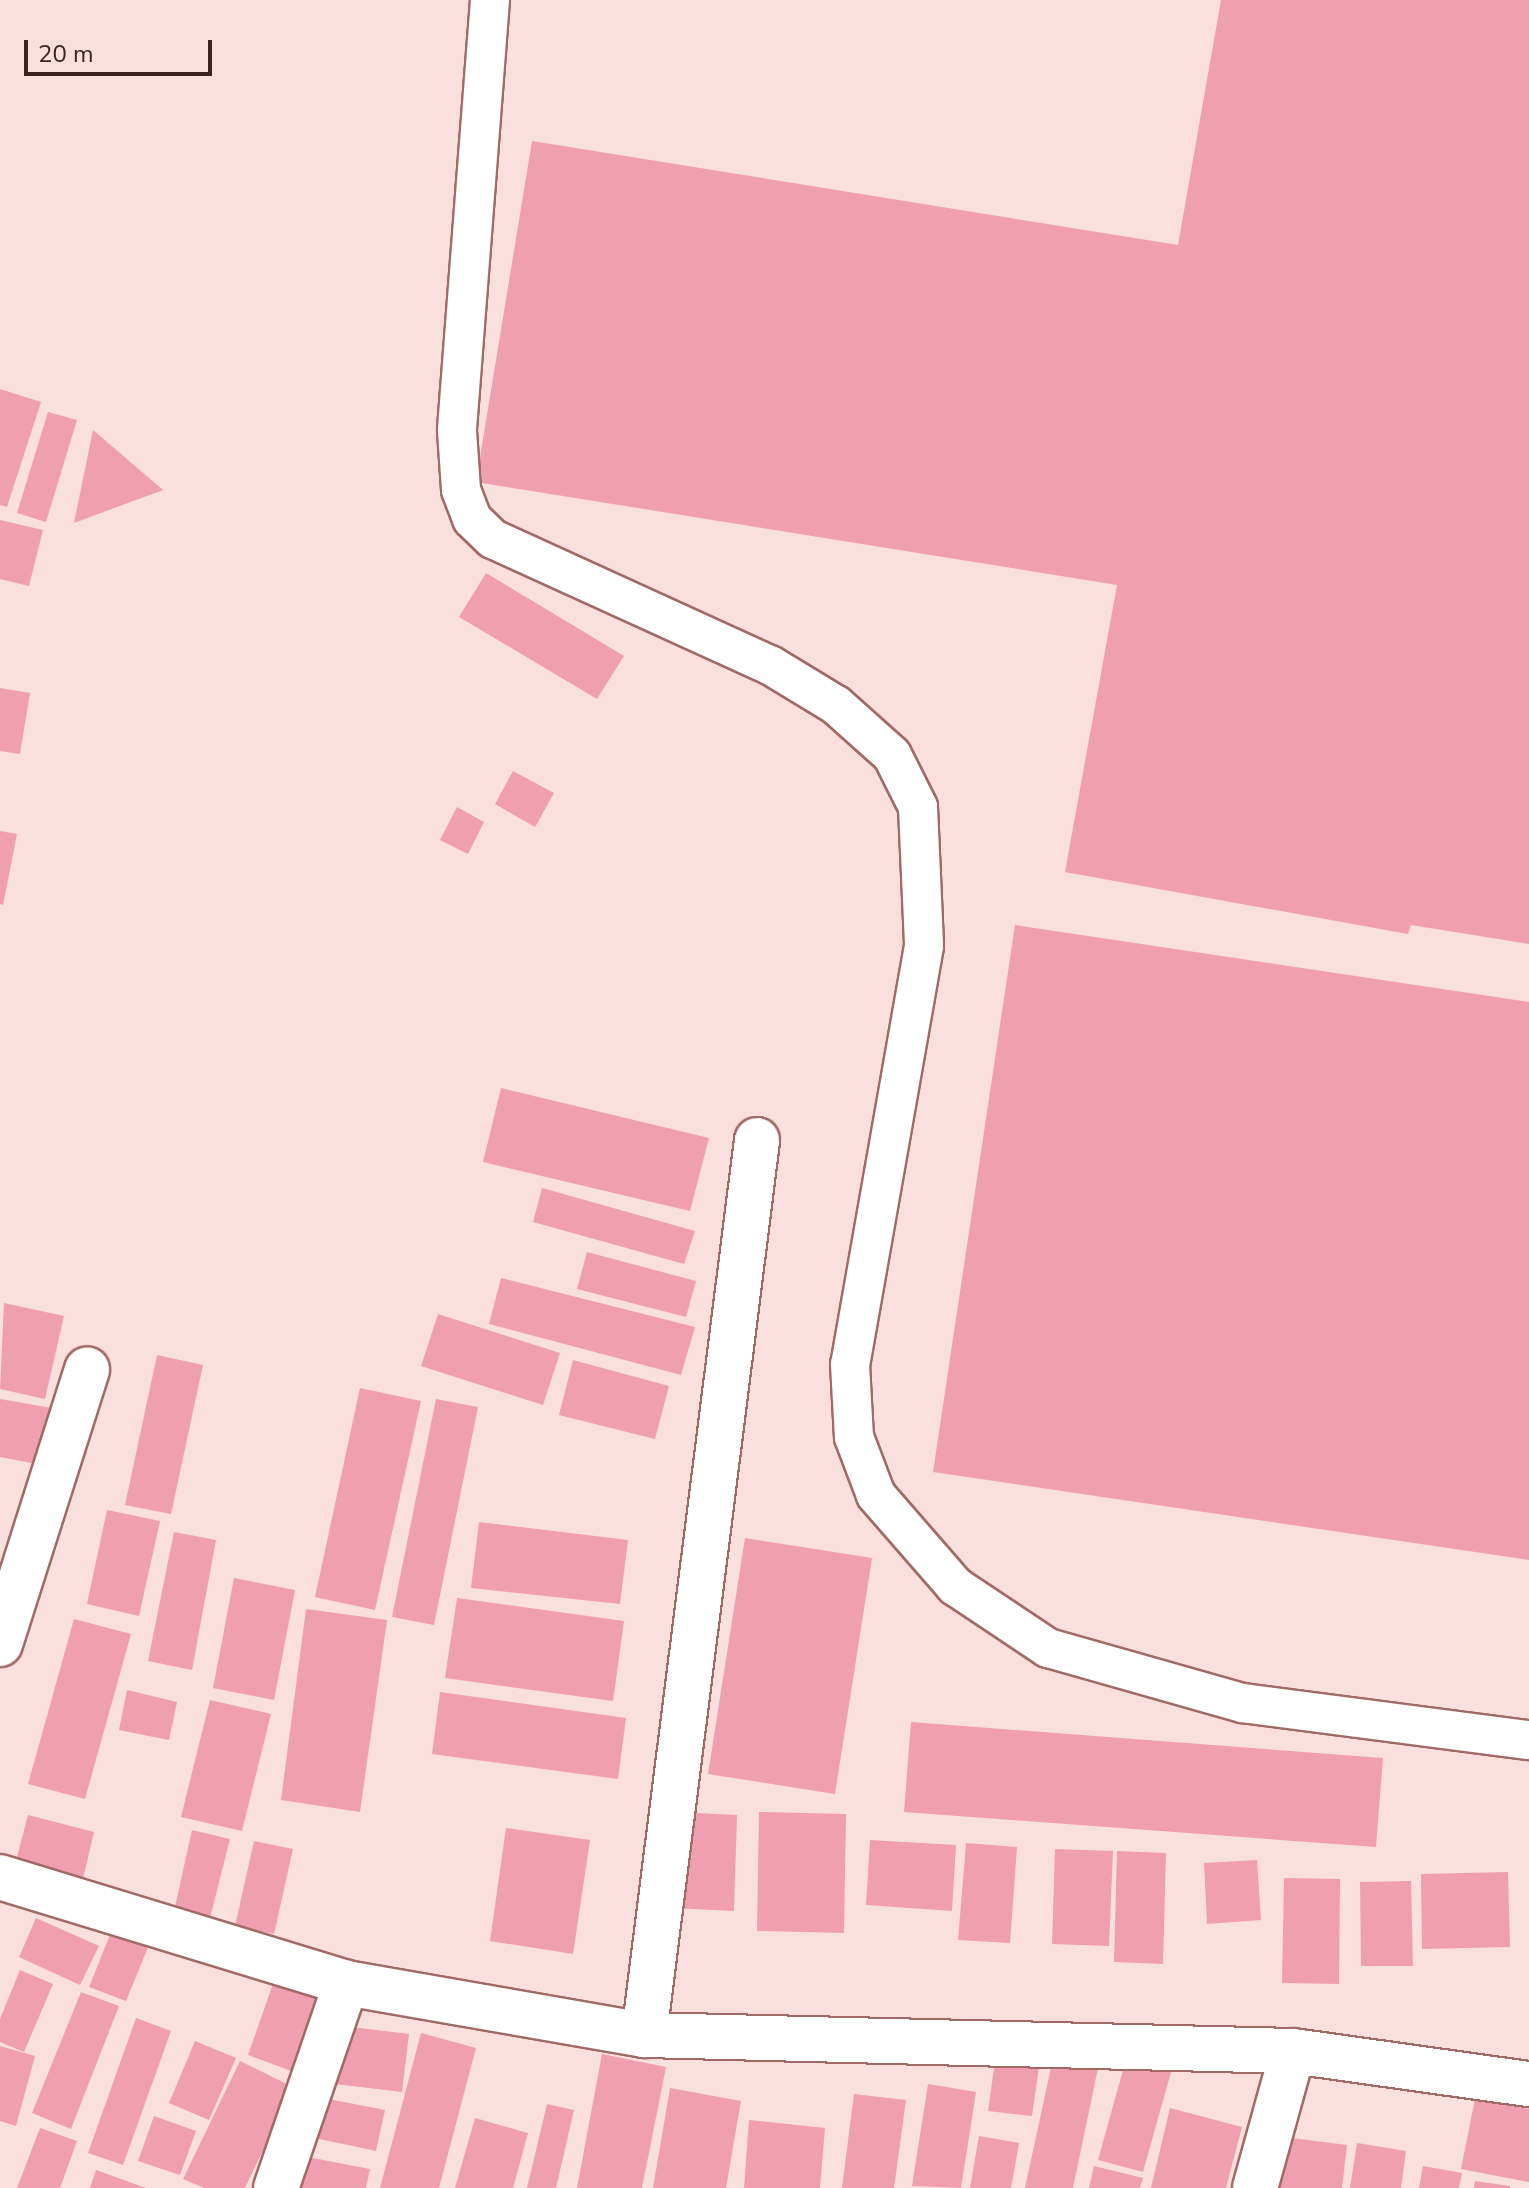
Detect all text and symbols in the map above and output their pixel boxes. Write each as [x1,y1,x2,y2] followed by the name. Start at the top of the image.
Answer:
[28,24,216,74] scale bar
[38,38,94,70] text: 20 m

